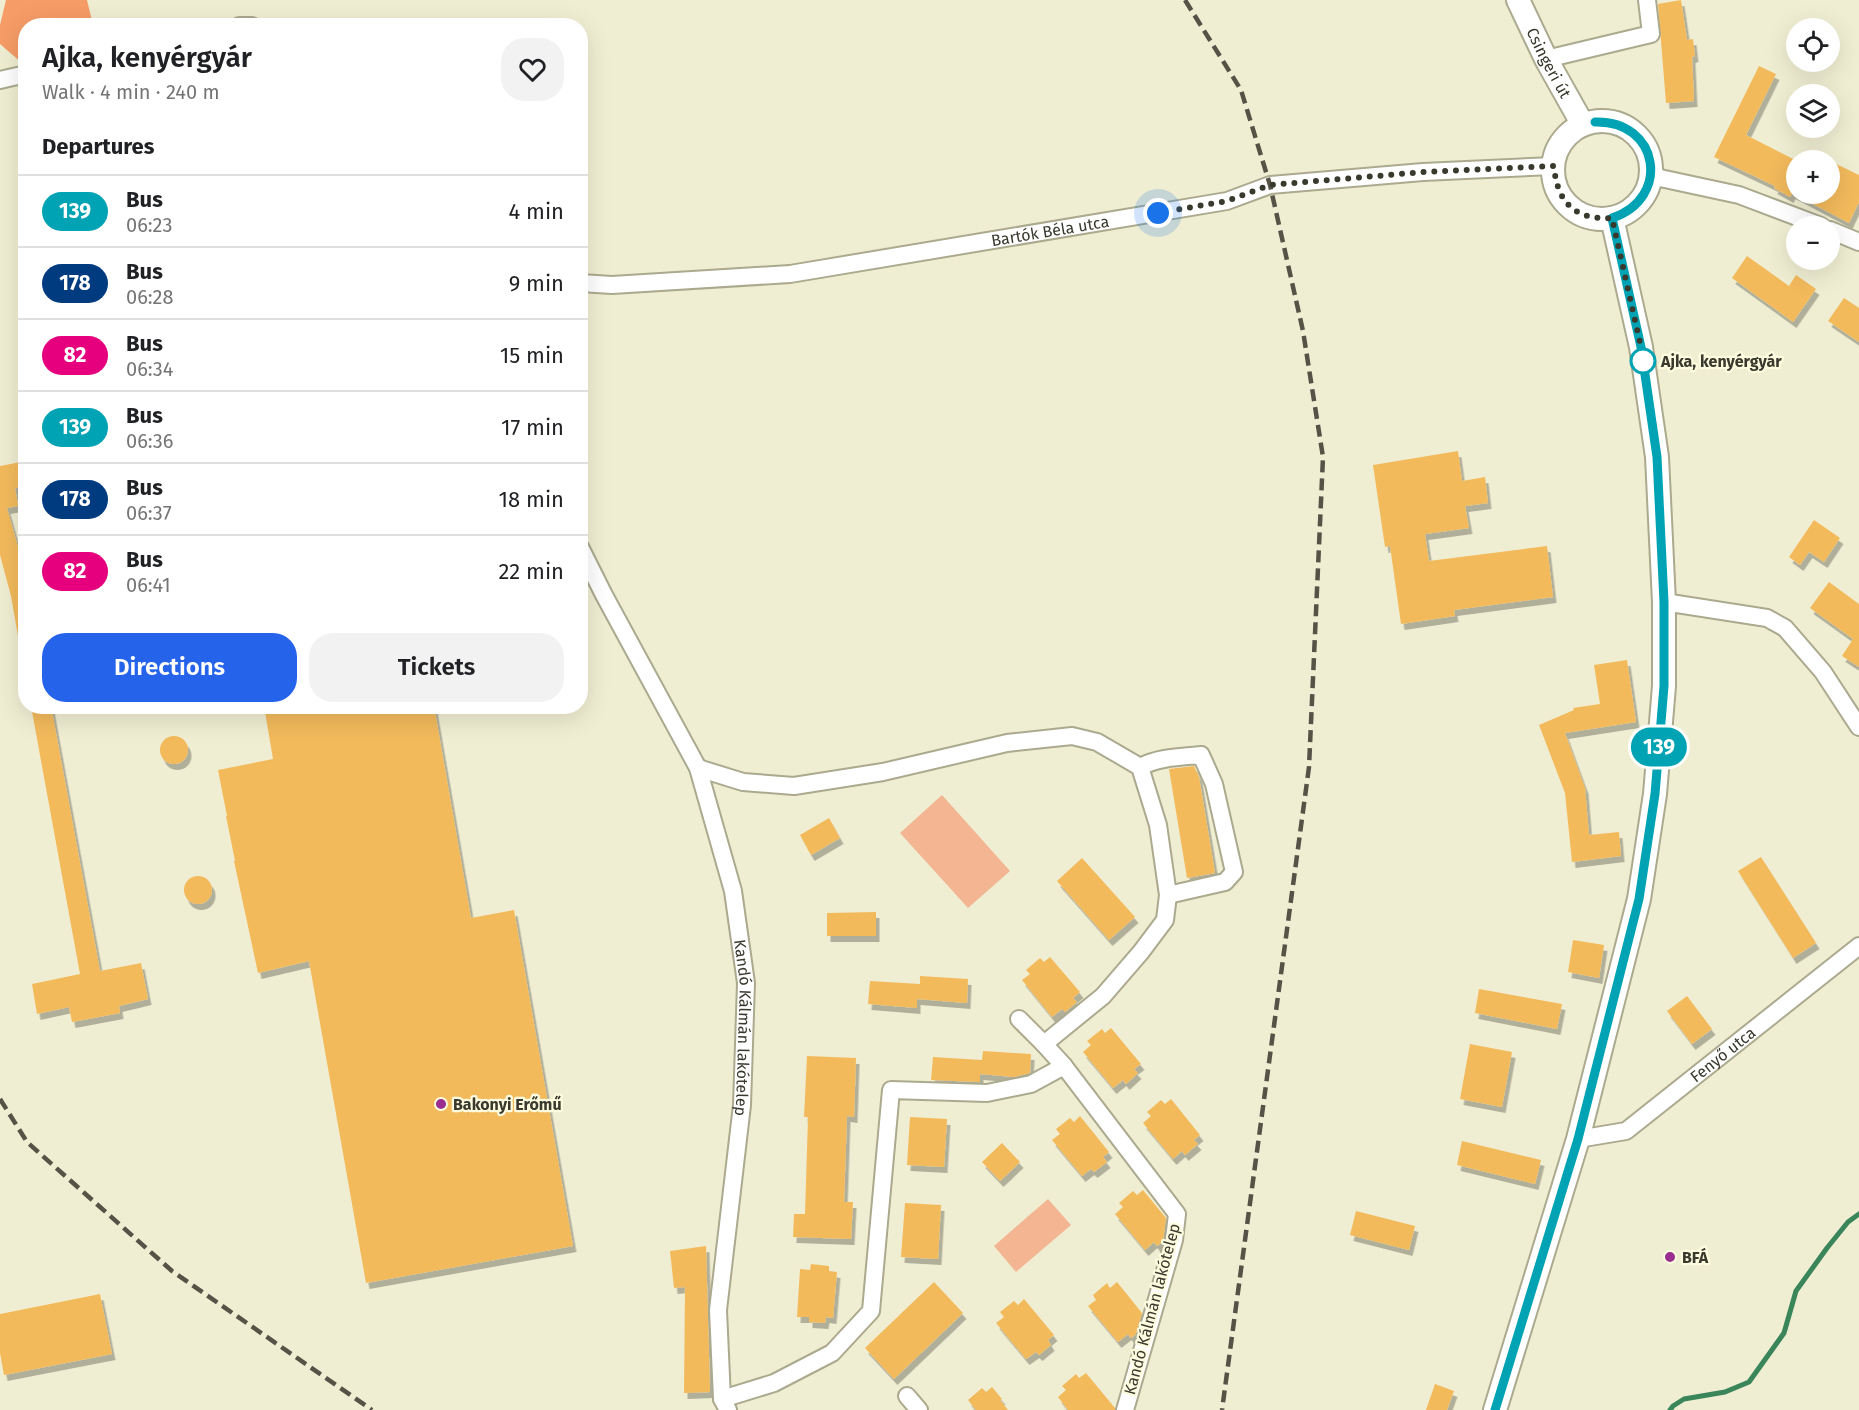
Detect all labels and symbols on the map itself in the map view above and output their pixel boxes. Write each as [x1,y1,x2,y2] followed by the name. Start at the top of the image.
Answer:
[1523,24,1576,102] street label: Csingeri út
[1143,198,1173,228] your location
[990,211,1110,250] street label: Bartók Béla utca
[1630,348,1656,374] marker: Ajka, kenyérgyár
[1660,352,1782,371] place label: Ajka, kenyérgyár
[1624,728,1694,766] line badge: 139
[730,938,756,1117] street label: Kandó Kálmán lakótelep
[1686,1023,1759,1086] street label: Fenyő utca
[453,1095,562,1114] place label: Bakonyi Erőmű
[434,1097,448,1111] marker: Bakonyi Erőmű
[1120,1221,1184,1397] street label: Kandó Kálmán lakótelep
[1682,1247,1709,1267] place label: BFÁ
[1663,1250,1677,1264] marker: BFÁ

